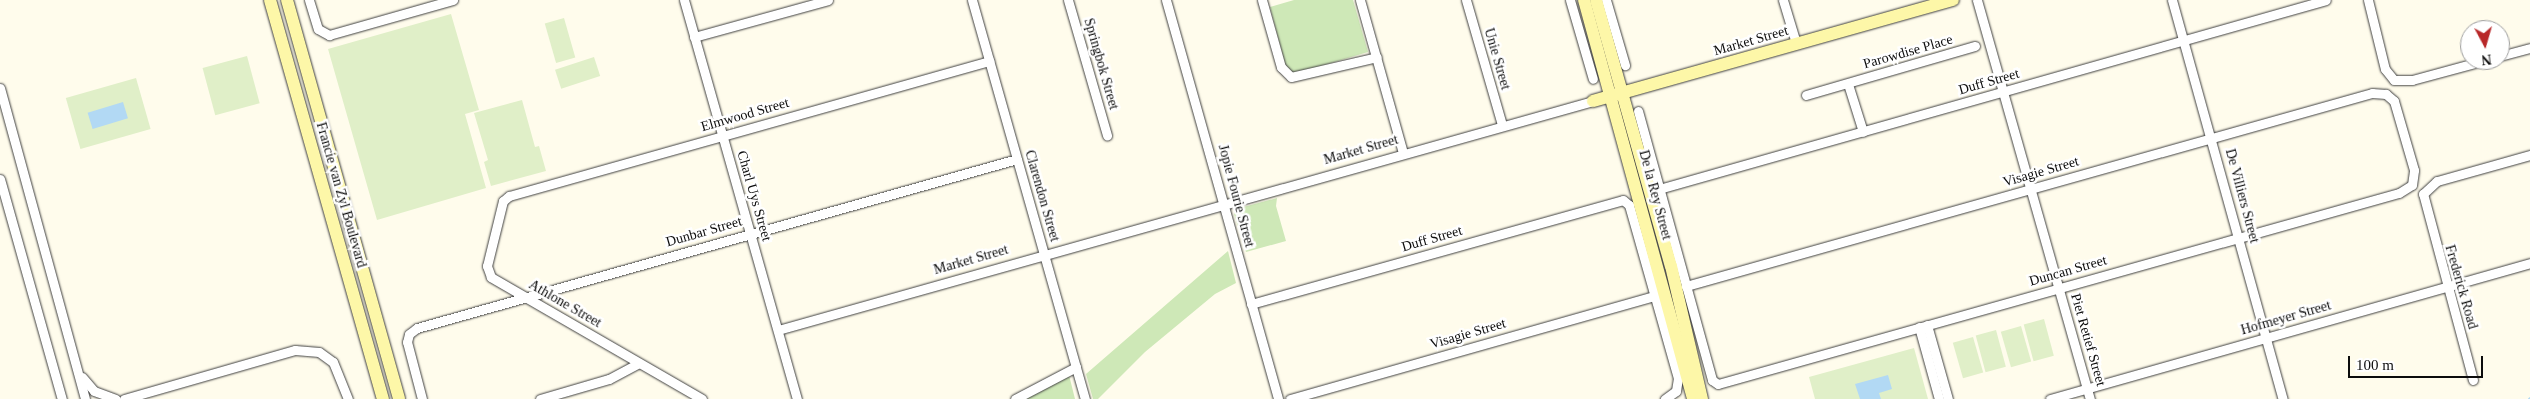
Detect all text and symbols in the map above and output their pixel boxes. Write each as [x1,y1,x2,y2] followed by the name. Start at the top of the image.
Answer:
[1080,16,1122,112] street label: Springbok Street
[2460,20,2510,70] north arrow
[1712,22,1790,60] street label: Market Street
[1480,26,1514,92] street label: Unie Street
[1861,31,1955,73] street label: Parowdise Place
[2481,51,2492,67] text: N
[1957,65,2021,99] street label: Duff Street
[699,94,791,136] street label: Elmwood Street
[312,120,370,270] street label: Francie van Zyl Boulevard
[1322,131,1400,169] street label: Market Street
[1214,143,1258,249] street label: Jopie Fourie Street
[2221,147,2263,245] street label: De Villiers Street
[1021,148,1063,244] street label: Clarendon Street
[1635,148,1675,242] street label: De la Rey Street
[733,149,775,243] street label: Charl Uys Street
[2001,153,2081,191] street label: Visagie Street
[664,213,744,251] street label: Dunbar Street
[1400,222,1464,256] street label: Duff Street
[932,241,1010,279] street label: Market Street
[2441,243,2481,331] street label: Frederick Road
[2027,252,2109,290] street label: Duncan Street
[526,276,604,332] street label: Athlone Street
[2067,292,2109,388] street label: Piet Retief Street
[2239,297,2333,339] street label: Hofmeyer Street
[1428,315,1508,353] street label: Visagie Street
[2350,346,2485,378] scale bar
[2356,357,2394,373] text: 100 m

